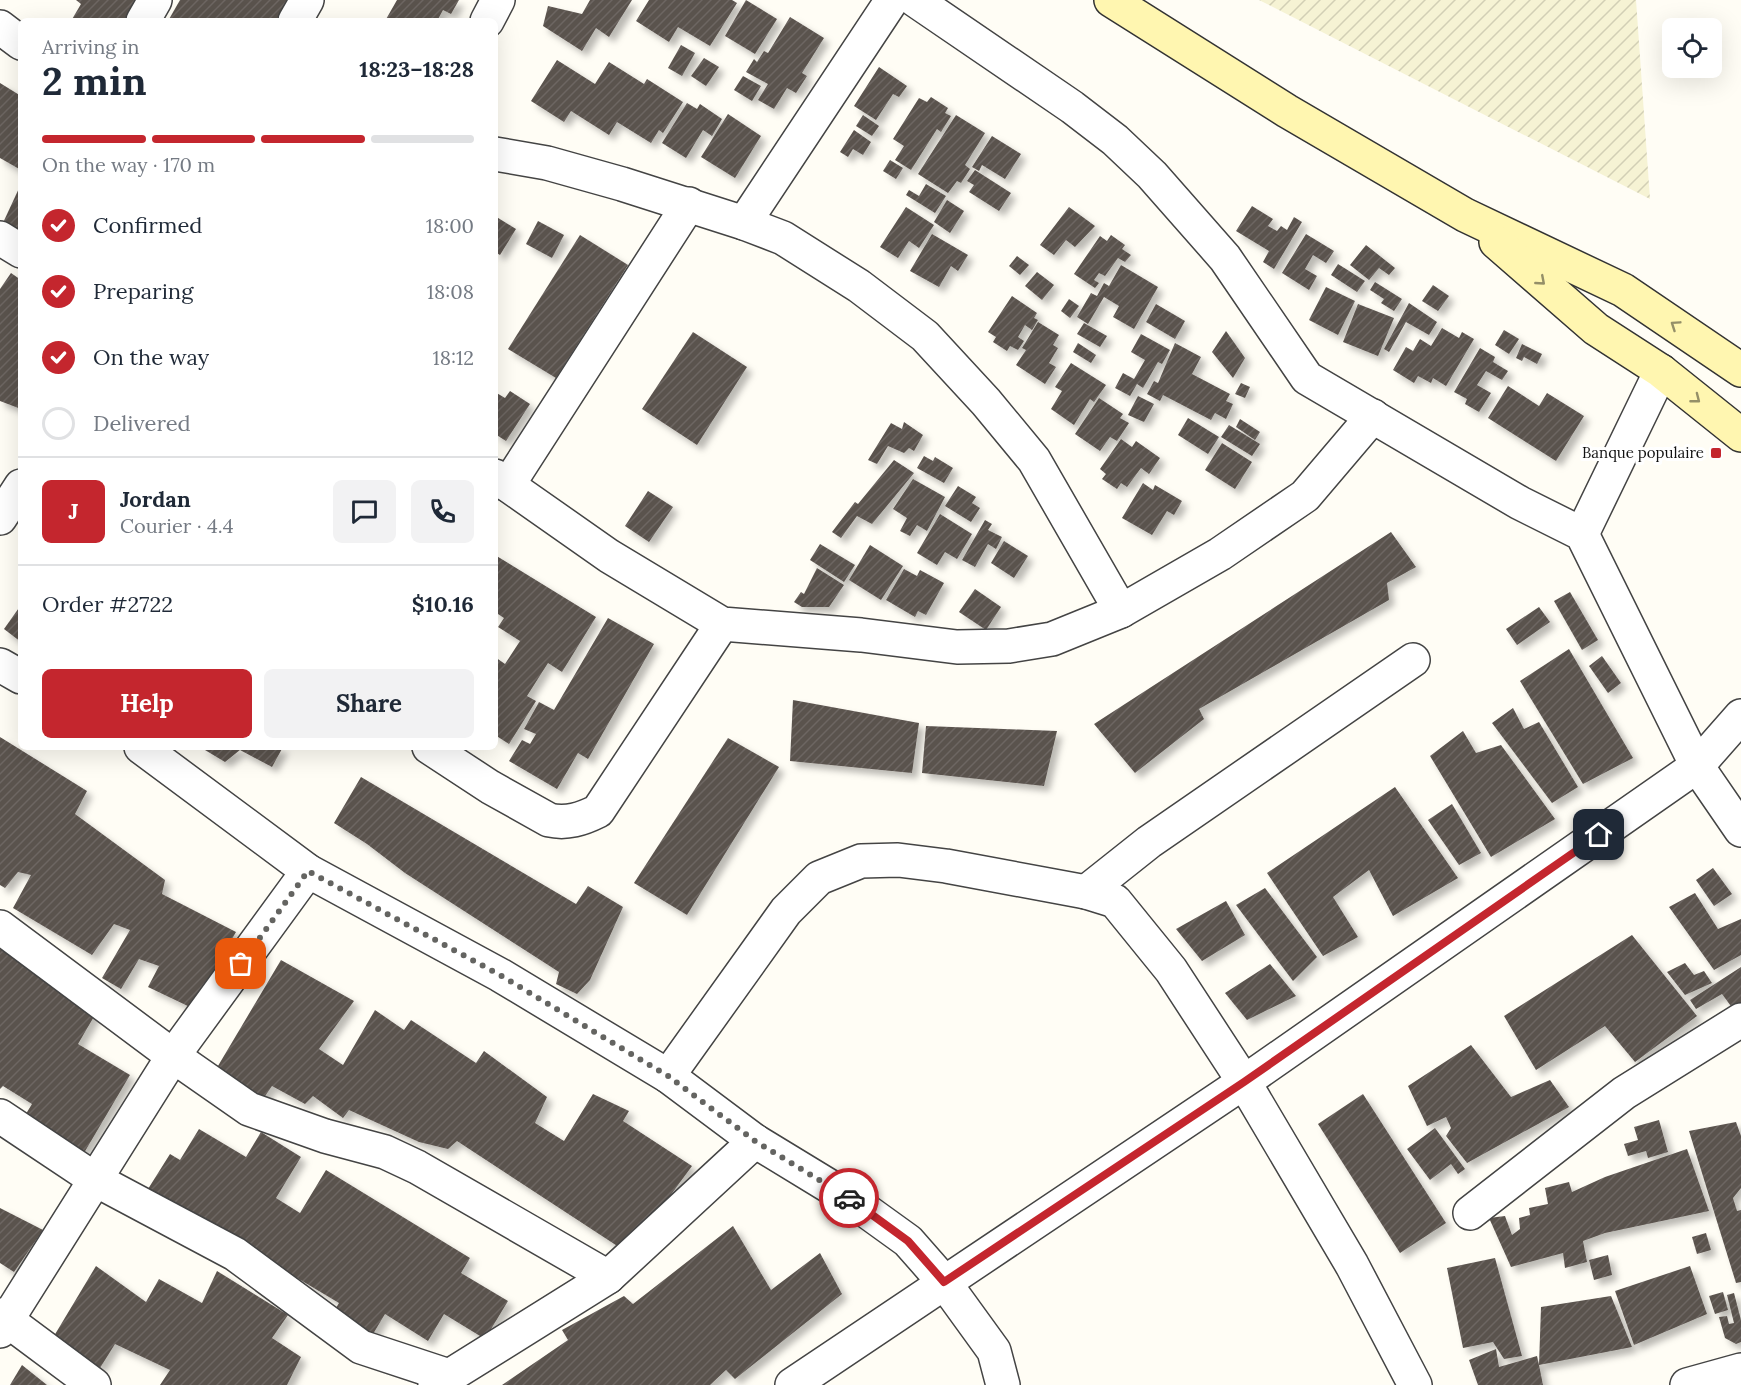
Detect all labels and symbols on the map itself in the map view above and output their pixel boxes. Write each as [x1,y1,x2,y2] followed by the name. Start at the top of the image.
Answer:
[1534,274,1545,285] one-way arrow
[1671,321,1682,332] one-way arrow
[1689,392,1700,403] one-way arrow
[1582,443,1704,462] place label: Banque populaire
[1709,446,1723,460] marker: Banque populaire
[1573,809,1624,860] pin
[215,938,266,989] pin
[819,1168,879,1228] courier

